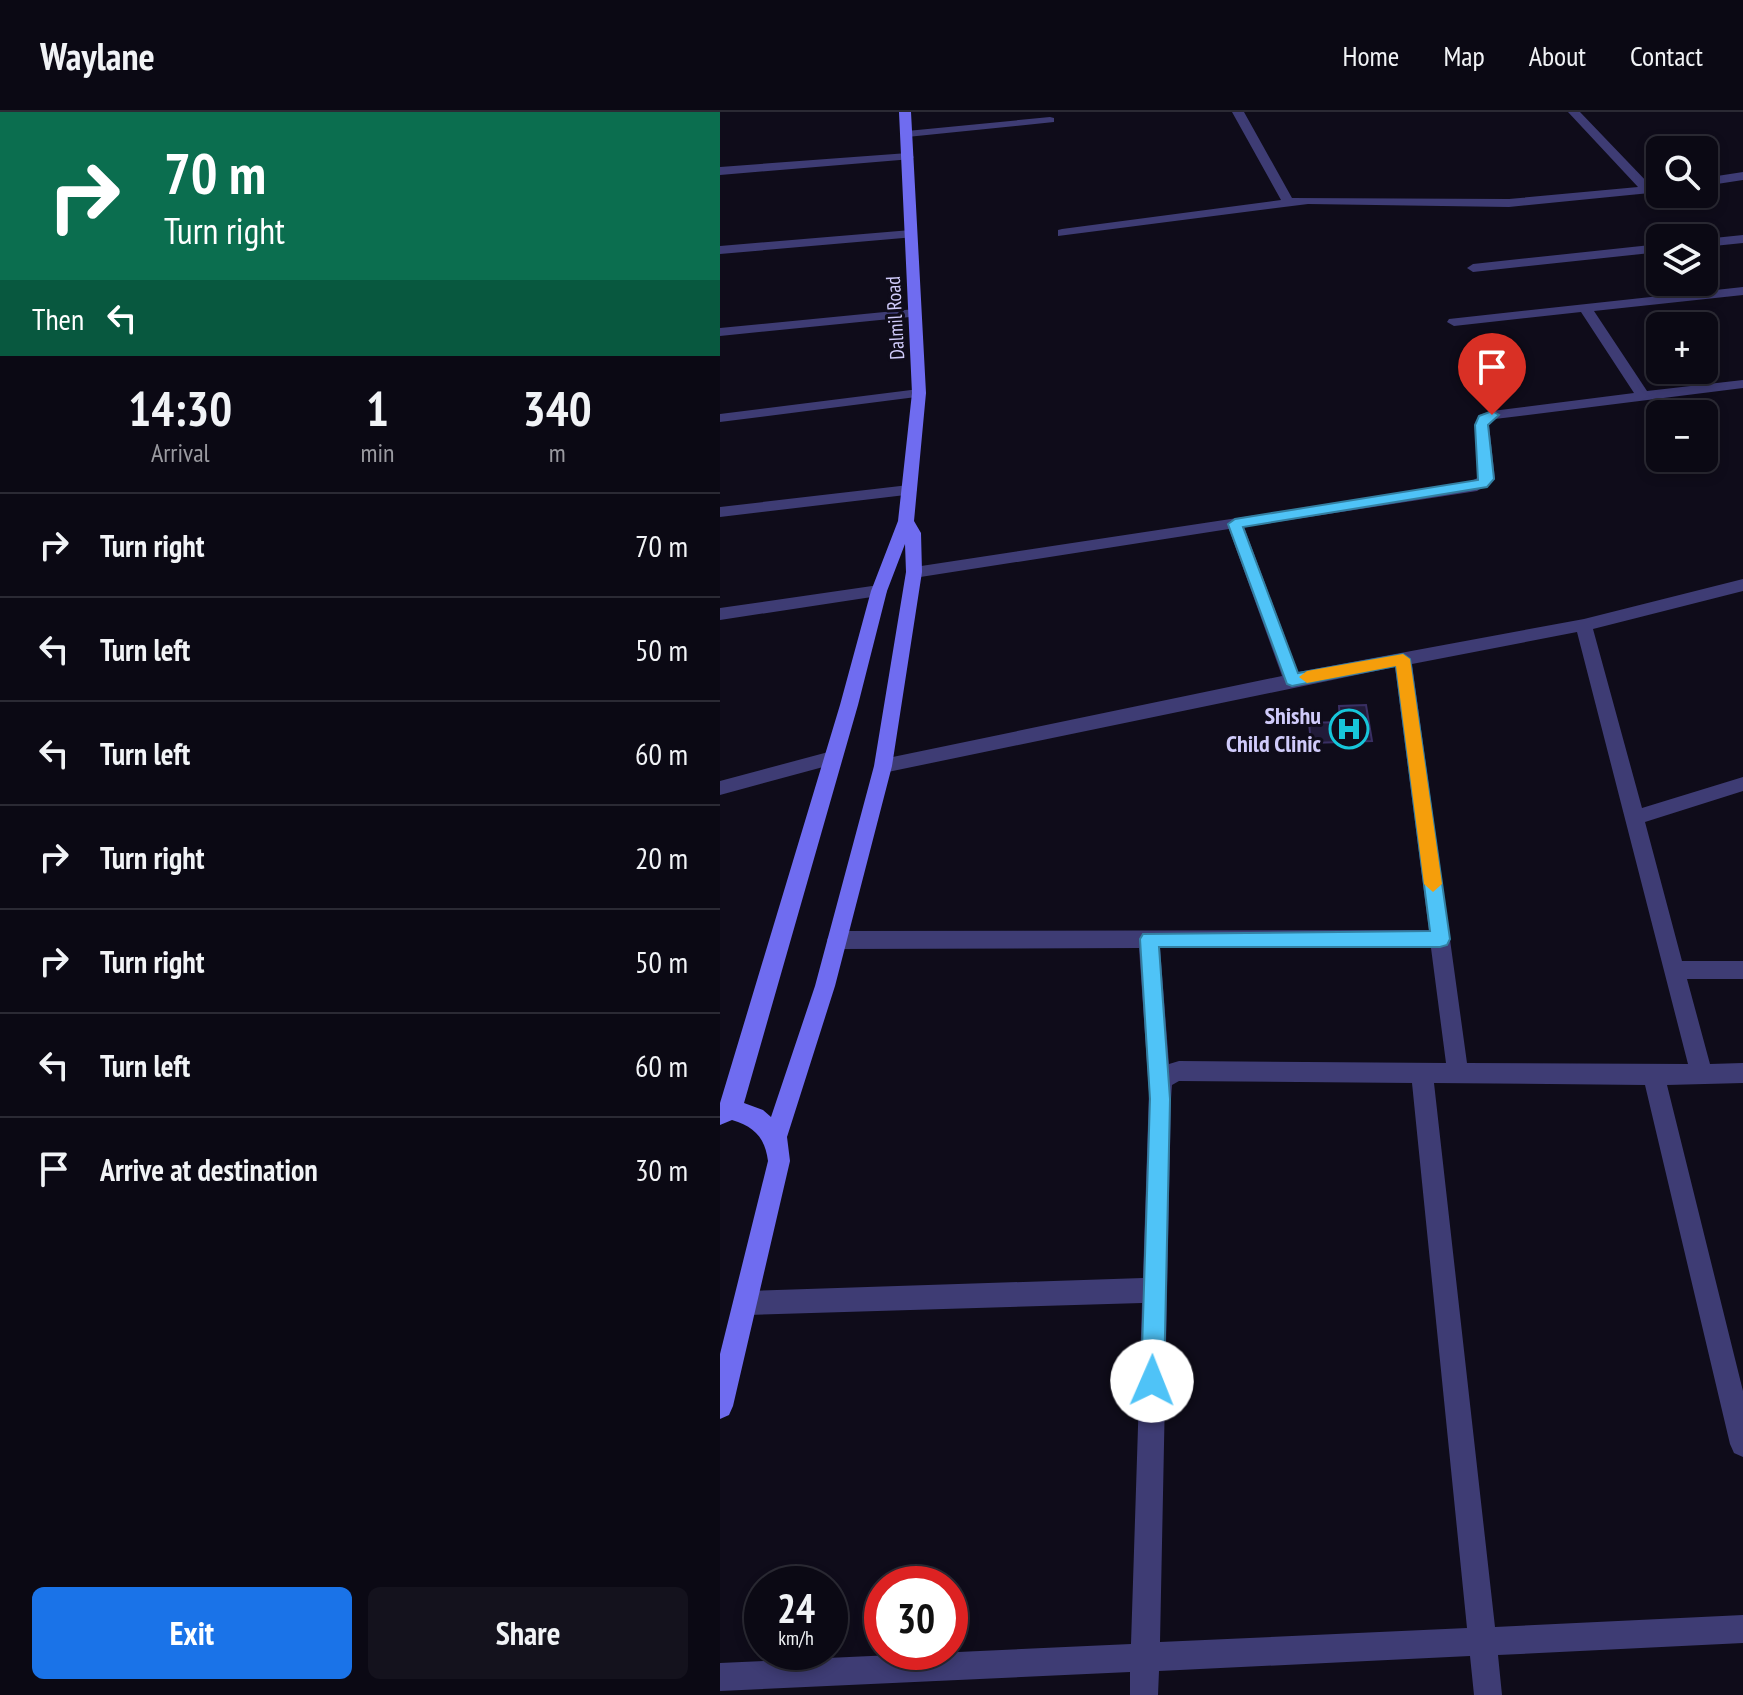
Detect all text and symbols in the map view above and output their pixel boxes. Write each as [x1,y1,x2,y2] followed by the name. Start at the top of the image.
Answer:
[40,31,155,80] text: Waylane
[1343,37,1399,74] text: Home
[1443,37,1485,74] text: Map
[1529,37,1586,74] text: About
[1630,37,1703,74] text: Contact
[1646,136,1718,472] map controls
[1646,136,1718,208] button: search
[164,137,266,209] text: 70 m
[32,144,136,248] icon: right
[164,207,285,254] text: Turn right
[1646,224,1718,296] button: layers
[880,276,910,360] street label: Dalmil Road
[100,296,144,340] icon: left
[32,299,84,338] text: Then
[1646,312,1718,384] button: +
[1458,333,1526,415] pin
[1470,345,1514,389] icon: arrive
[128,377,232,439] text: 14:30
[366,377,389,439] text: 1
[523,377,592,439] text: 340
[1646,400,1718,472] button: −
[151,436,210,469] text: Arrival
[360,436,394,469] text: min
[549,436,566,469] text: m
[32,523,76,567] icon: right
[100,526,204,565] text: Turn right
[635,526,688,565] text: 70 m
[32,627,76,671] icon: left
[100,630,190,669] text: Turn left
[635,630,688,669] text: 50 m
[1226,700,1322,759] place label: Shishu Child Clinic
[1328,708,1370,750] hospital icon: Shishu Child Clinic
[32,731,76,775] icon: left
[100,734,190,773] text: Turn left
[635,734,688,773] text: 60 m
[32,835,76,879] icon: right
[100,838,204,877] text: Turn right
[635,838,688,877] text: 20 m
[32,939,76,983] icon: right
[100,942,204,981] text: Turn right
[635,942,688,981] text: 50 m
[32,1043,76,1087] icon: left
[100,1046,190,1085] text: Turn left
[635,1046,688,1085] text: 60 m
[32,1147,76,1191] icon: arrive
[100,1150,318,1189] text: Arrive at destination
[635,1150,688,1189] text: 30 m
[1110,1339,1194,1423] position arrow
[864,1566,968,1670] speed limit sign: 30
[777,1582,815,1634] text: 24
[32,1587,352,1679] button: Exit
[368,1587,688,1679] button: Share
[778,1625,814,1651] text: km/h

